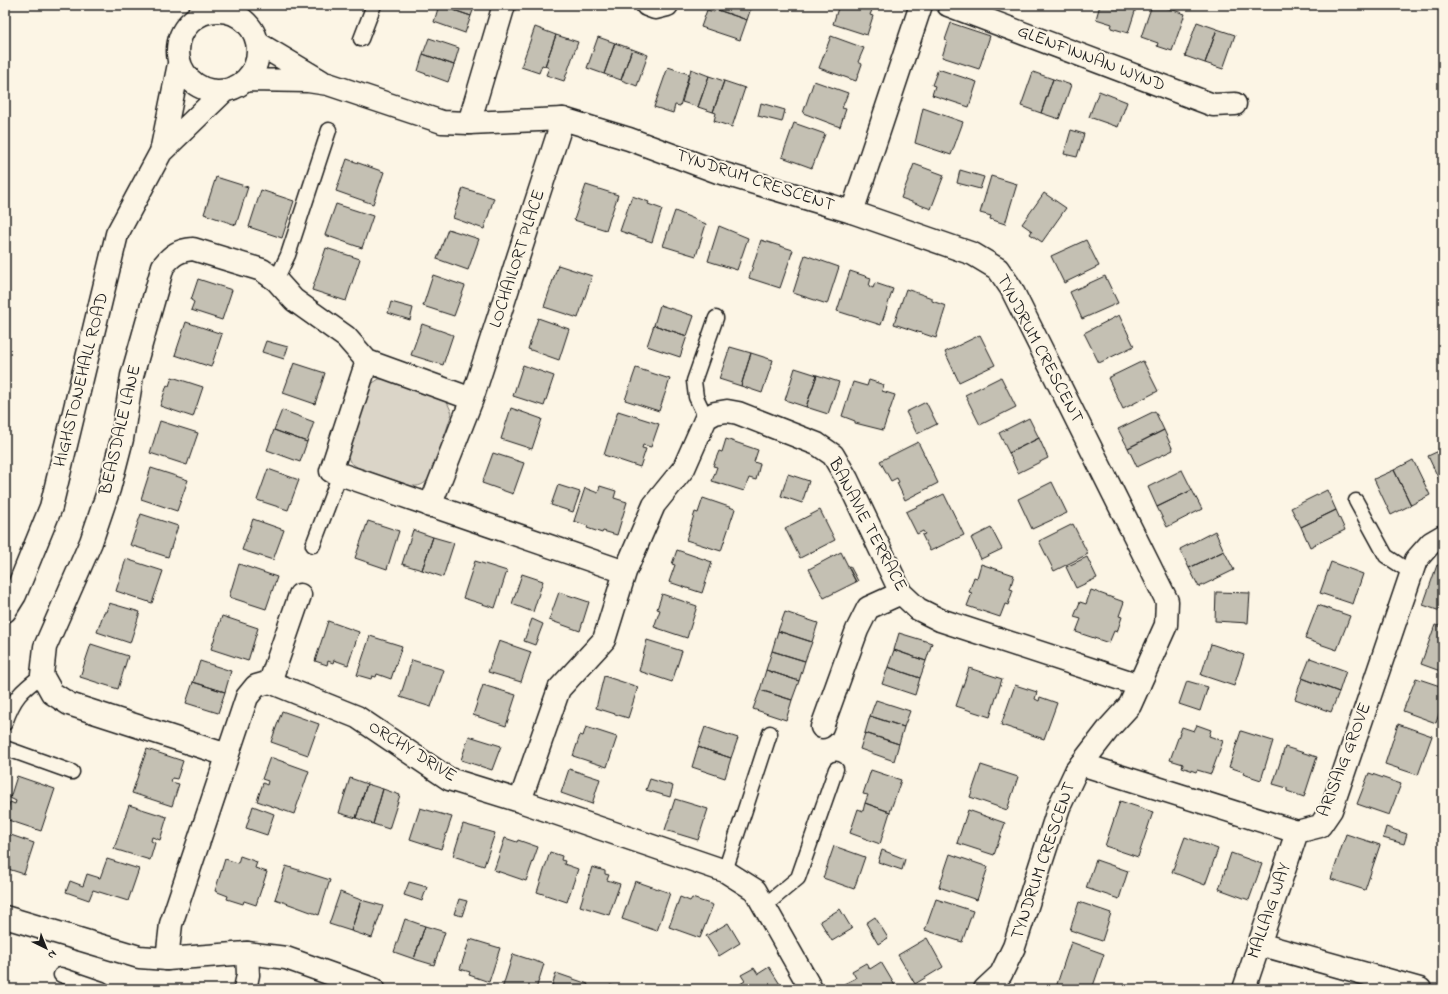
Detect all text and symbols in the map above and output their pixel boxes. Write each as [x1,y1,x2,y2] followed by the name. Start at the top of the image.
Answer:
[1013,19,1169,99] street label: GLENFINNAN WYND
[672,143,838,219] street label: TYNDRUM CRESCENT
[483,186,553,332] street label: LOCHAILORT PLACE
[989,270,1089,428] street label: TYNDRUM CRESCENT
[48,290,116,470] street label: HIGHSTONEHALL ROAD
[93,362,149,499] street label: BEASDALE LANE
[820,453,913,596] street label: BANAVIE TERRACE
[1311,699,1379,821] street label: ARISAIG GROVE
[363,715,461,789] street label: ORCHY DRIVE
[1005,779,1083,943] street label: TYNDRUM CRESCENT
[1241,859,1299,962] street label: MALLAIG WAY
[26,928,66,968] north arrow
[44,946,60,963] text: N

